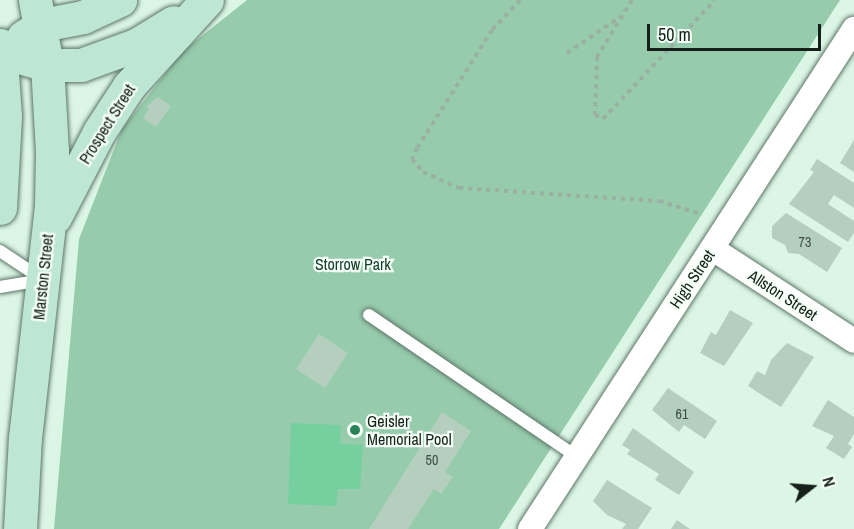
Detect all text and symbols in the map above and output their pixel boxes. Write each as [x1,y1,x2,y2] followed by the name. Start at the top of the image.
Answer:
[650,12,824,50] scale bar
[658,22,691,47] text: 50 m
[75,81,139,167] street label: Prospect Street
[29,233,57,321] street label: Marston Street
[799,234,811,250] house number: 73
[665,246,719,312] street label: High Street
[315,254,391,274] park label: Storrow Park
[745,266,821,324] street label: Allston Street
[676,406,688,422] house number: 61
[367,411,452,449] place label: Geisler Memorial Pool
[348,423,362,437] marker: Geisler Memorial Pool
[426,452,438,468] house number: 50
[782,457,842,517] north arrow
[817,474,841,489] text: N

